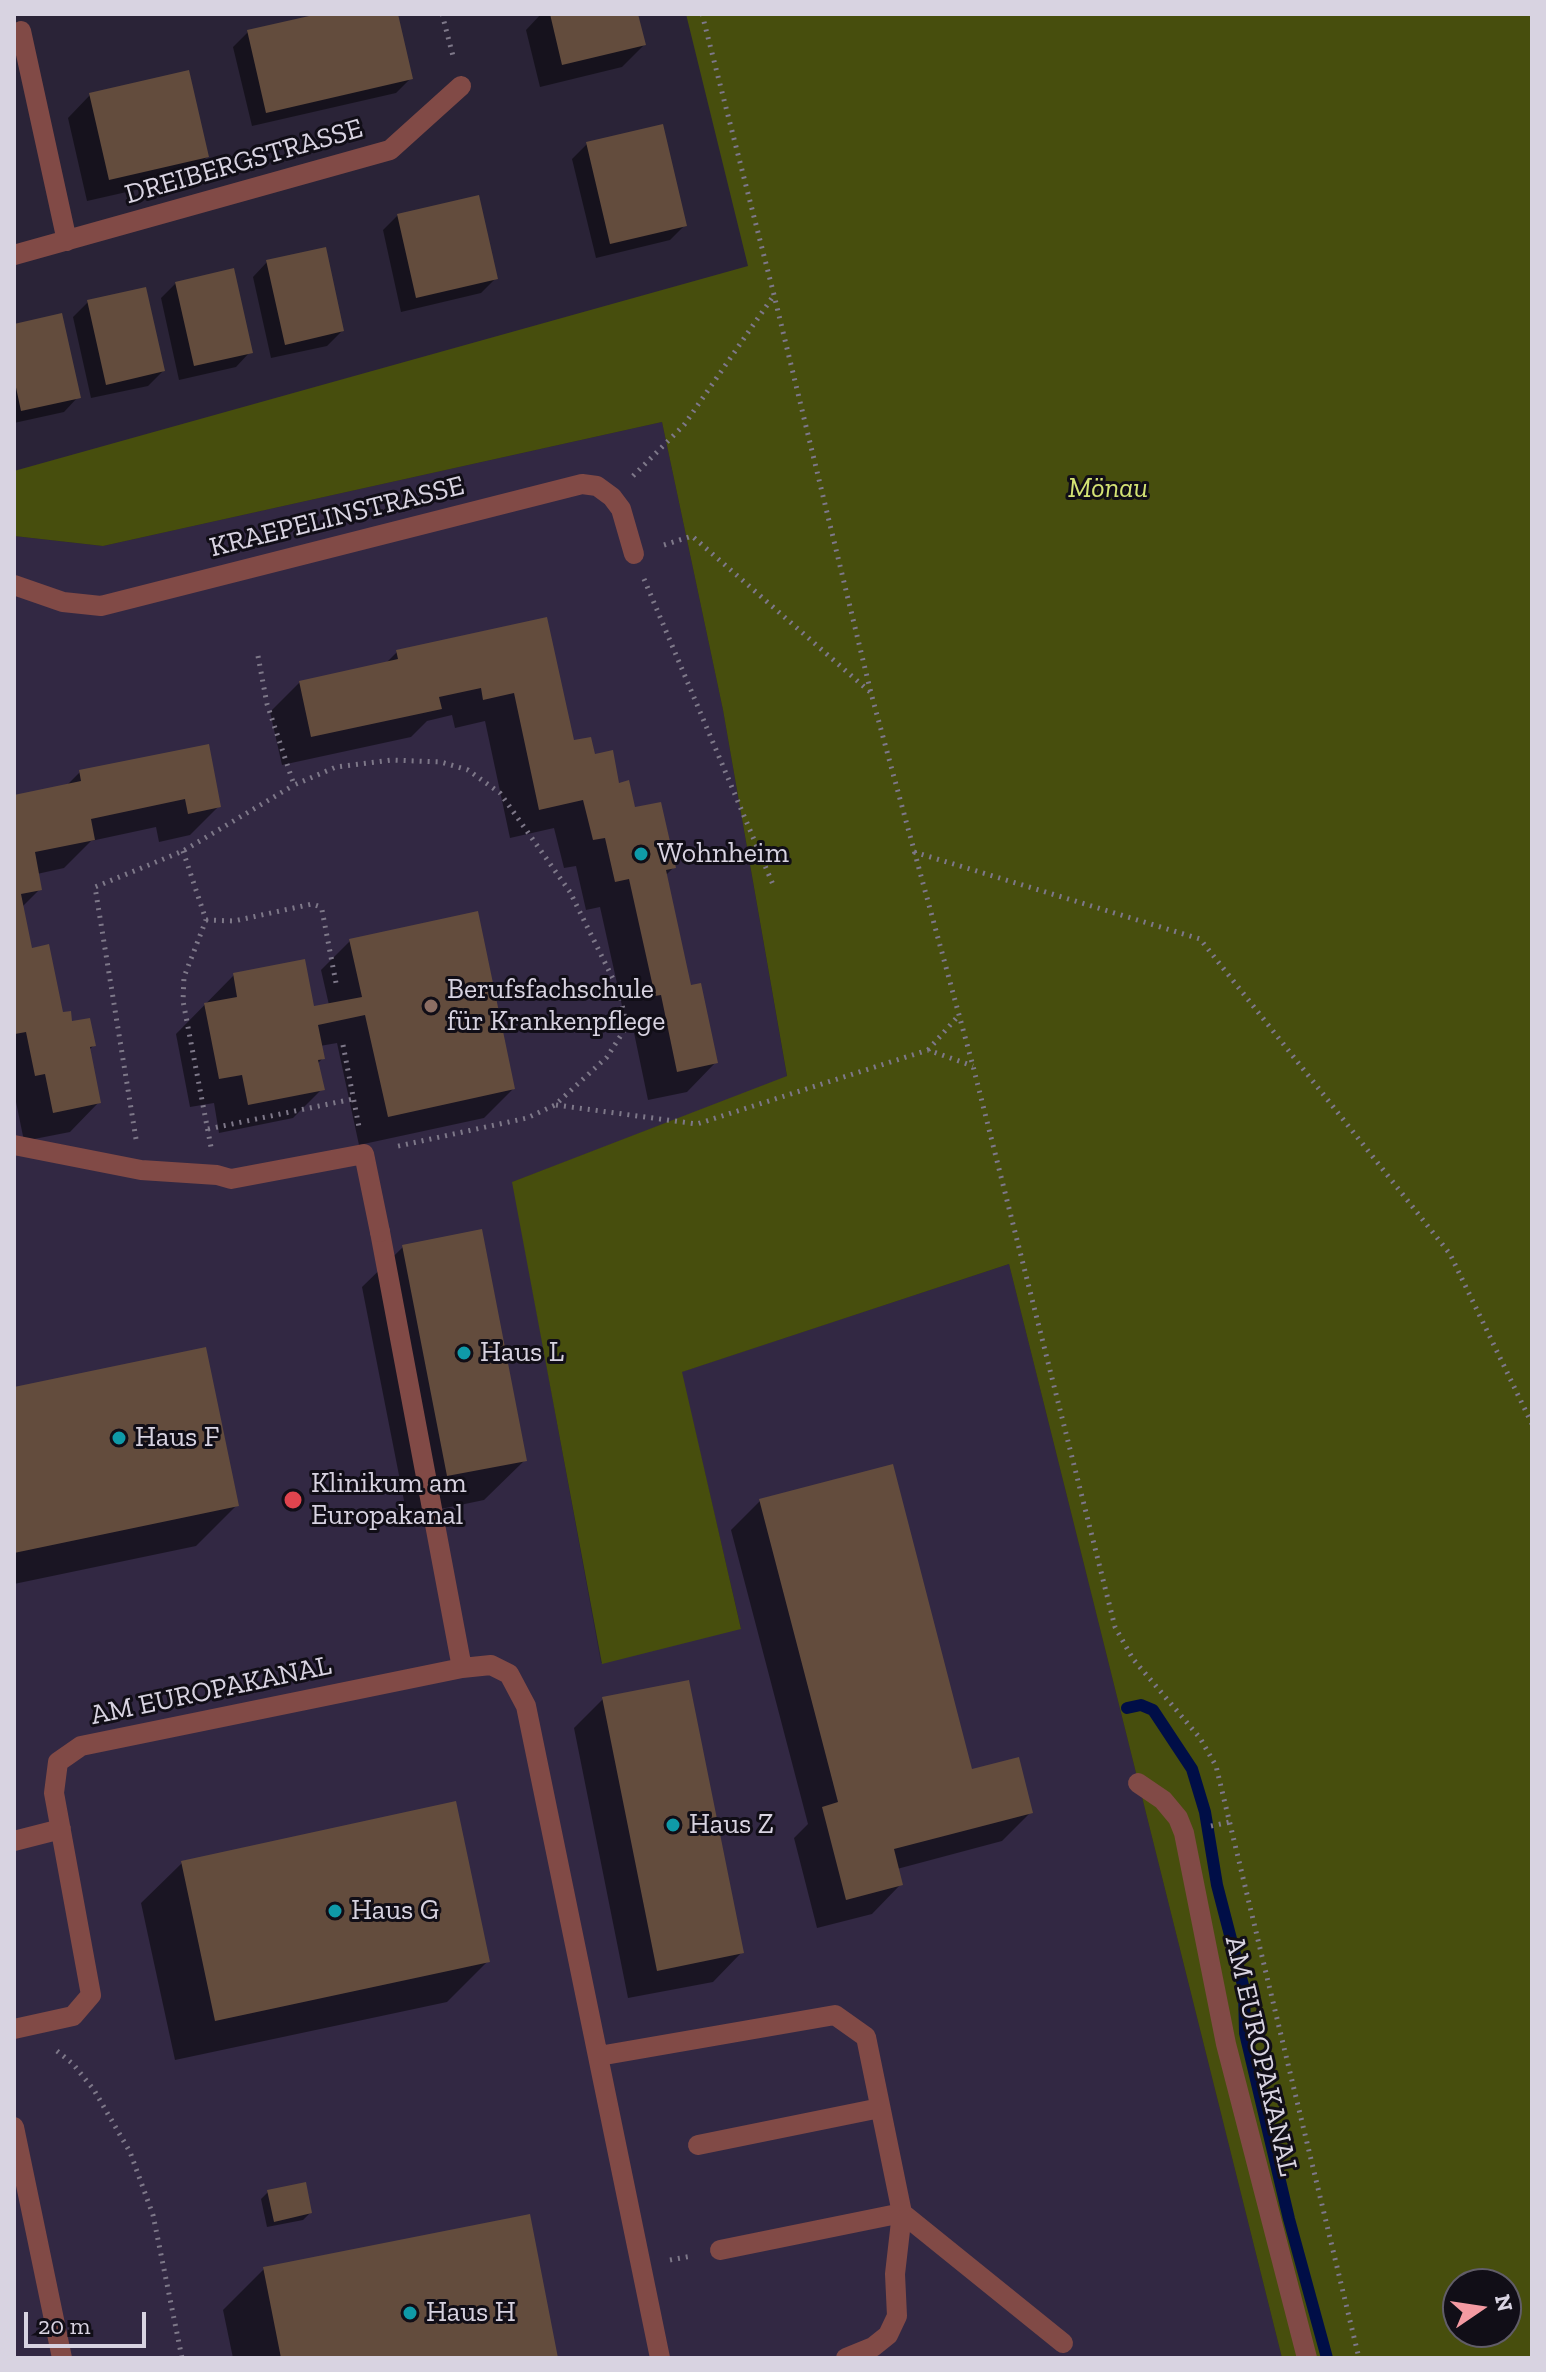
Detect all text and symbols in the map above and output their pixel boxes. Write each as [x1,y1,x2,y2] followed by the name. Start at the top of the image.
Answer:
[121,112,367,212] street label: DREIBERGSTRASSE
[206,469,468,565] street label: KRAEPELINSTRASSE
[1068,472,1148,506] park label: Mönau
[657,837,789,871] place label: Wohnheim
[632,845,650,863] marker: Wohnheim
[447,973,665,1039] place label: Berufsfachschule für Krankenpflege
[422,997,440,1015] marker: Berufsfachschule für Krankenpflege
[480,1336,564,1370] place label: Haus L
[455,1344,473,1362] marker: Haus L
[135,1421,219,1455] place label: Haus F
[110,1429,128,1447] marker: Haus F
[311,1467,467,1533] place label: Klinikum am Europakanal
[282,1489,304,1511] marker: Klinikum am Europakanal
[88,1649,334,1733] street label: AM EUROPAKANAL
[689,1808,774,1842] place label: Haus Z
[664,1816,682,1834] marker: Haus Z
[351,1894,439,1928] place label: Haus G
[326,1902,344,1920] marker: Haus G
[1217,1933,1305,2179] street label: AM EUROPAKANAL
[1442,2268,1522,2348] north arrow
[1489,2292,1519,2314] text: N
[28,2296,150,2346] scale bar
[426,2296,516,2330] place label: Haus H
[401,2304,419,2322] marker: Haus H
[38,2311,90,2340] text: 20 m

